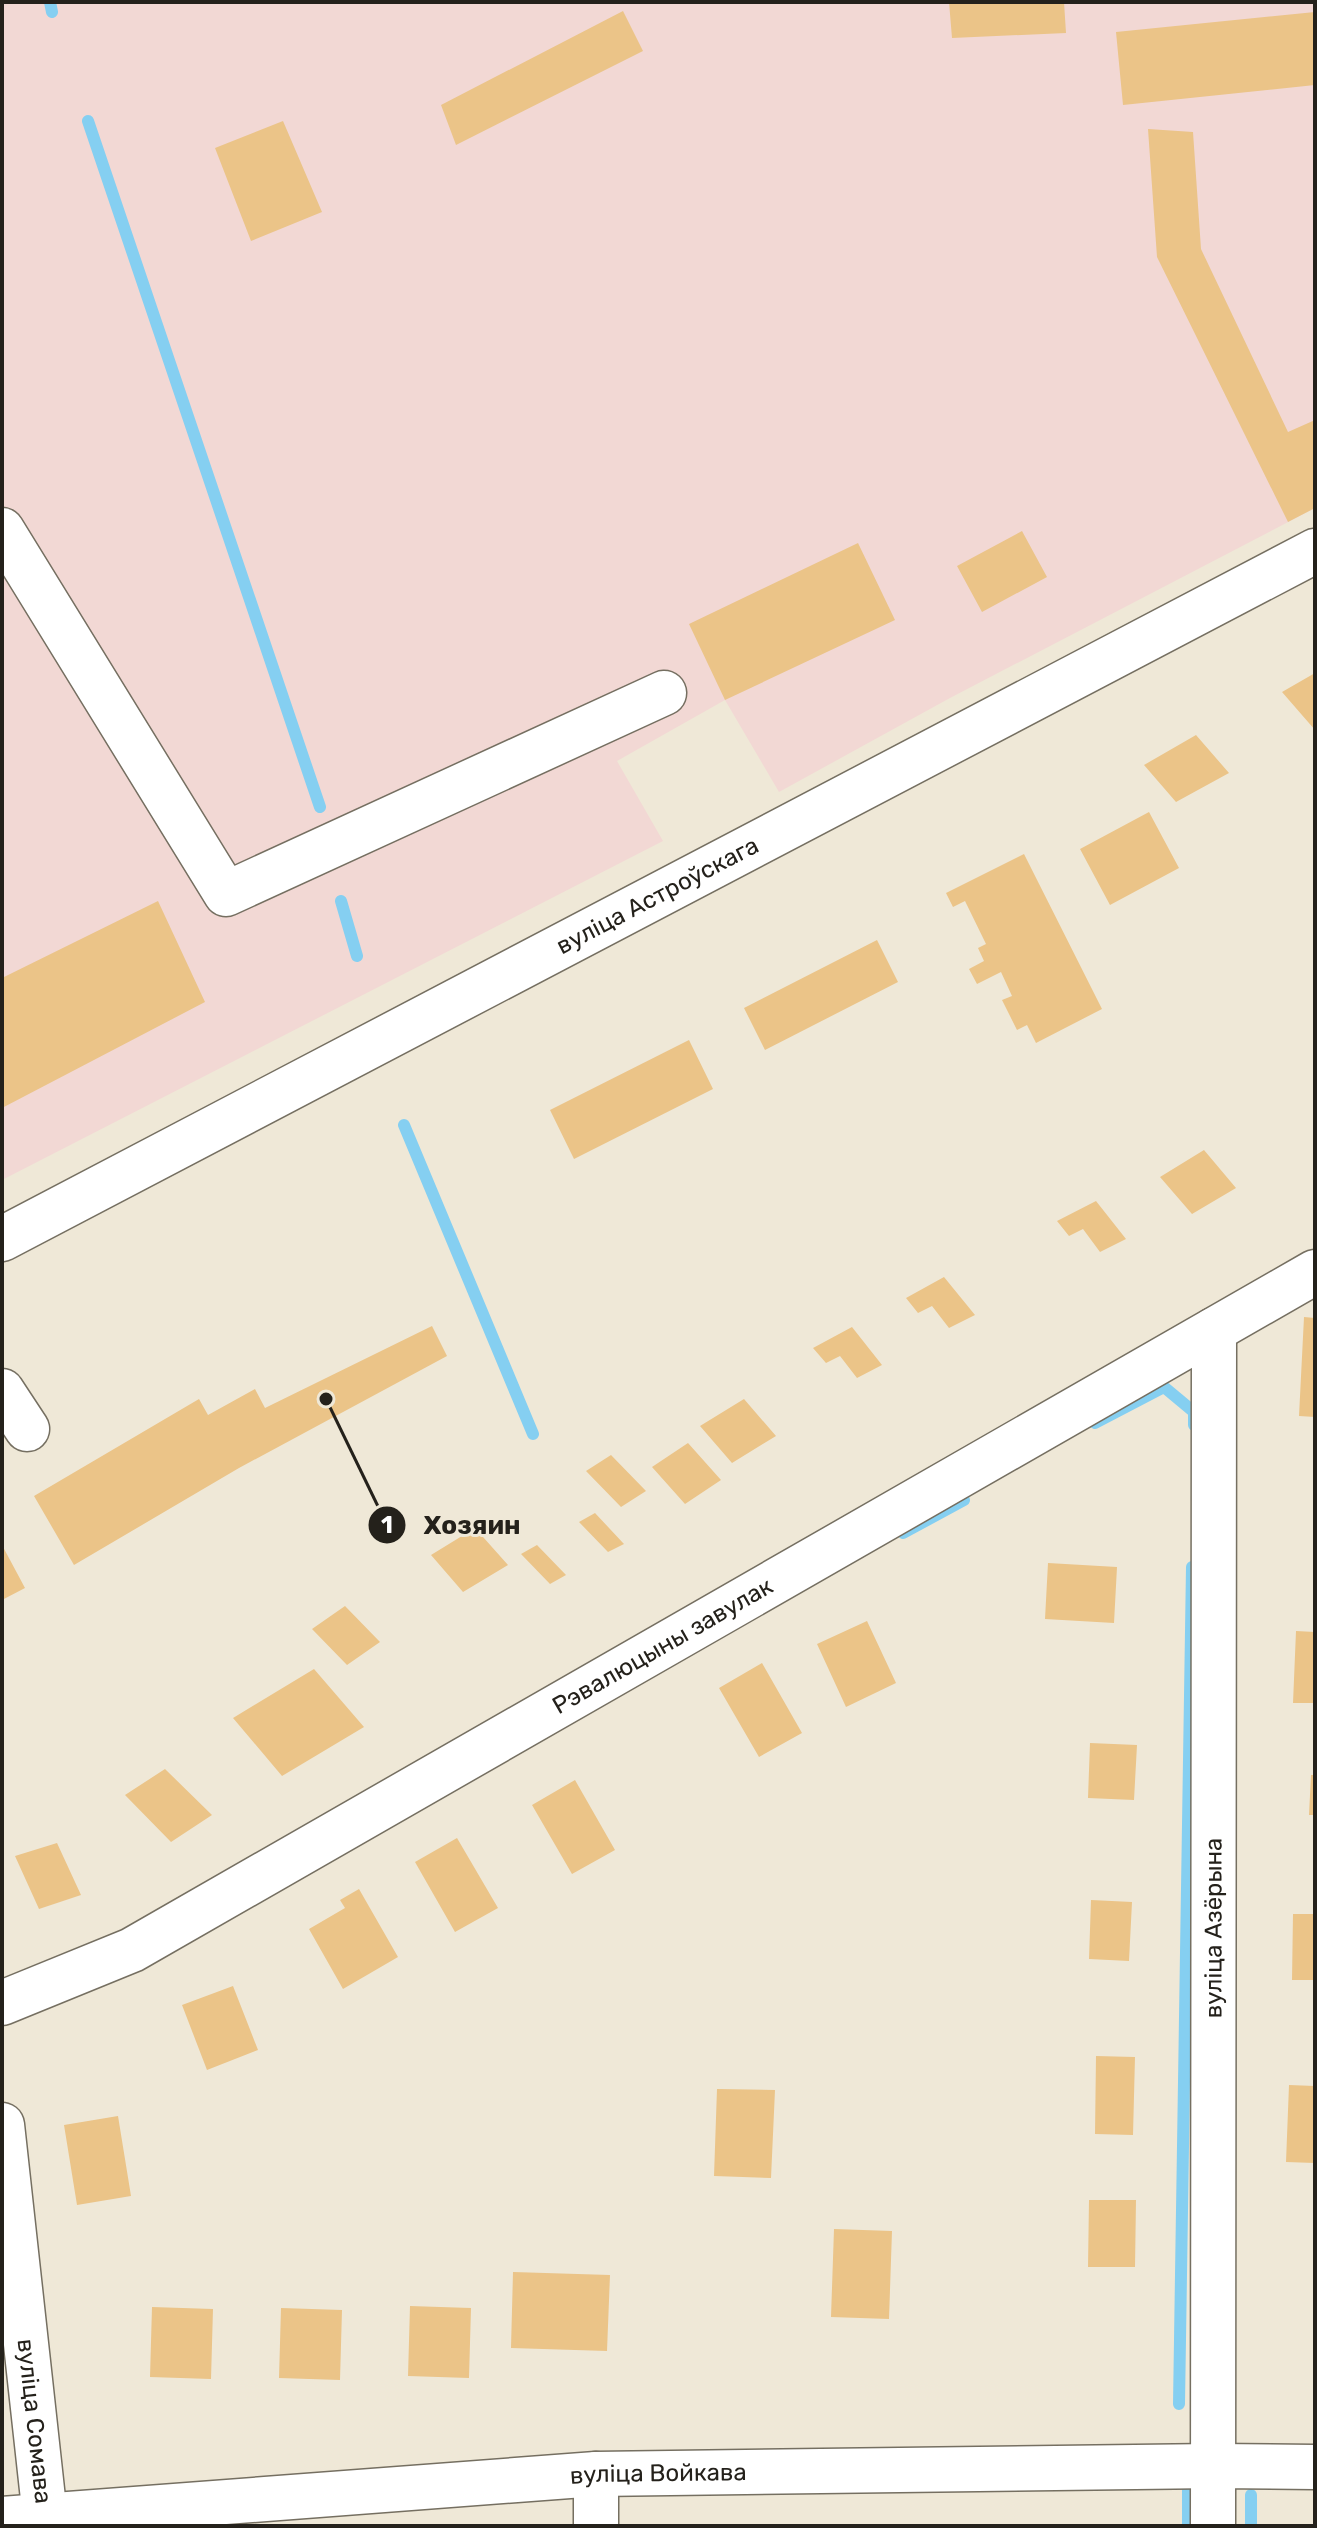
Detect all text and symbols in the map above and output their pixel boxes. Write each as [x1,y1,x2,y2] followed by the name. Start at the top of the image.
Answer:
[552,831,763,960] street label: вуліца Астроўскага
[367,1500,536,1550] callout: Хозяин
[423,1510,521,1541] text: Хозяин
[381,1511,393,1539] text: 1
[548,1572,778,1720] street label: Рэвалюцыны завулак
[1199,1838,1228,2018] street label: вуліца Азёрына
[12,2337,57,2505] street label: вуліца Сомава
[569,2458,747,2490] street label: вуліца Войкава

